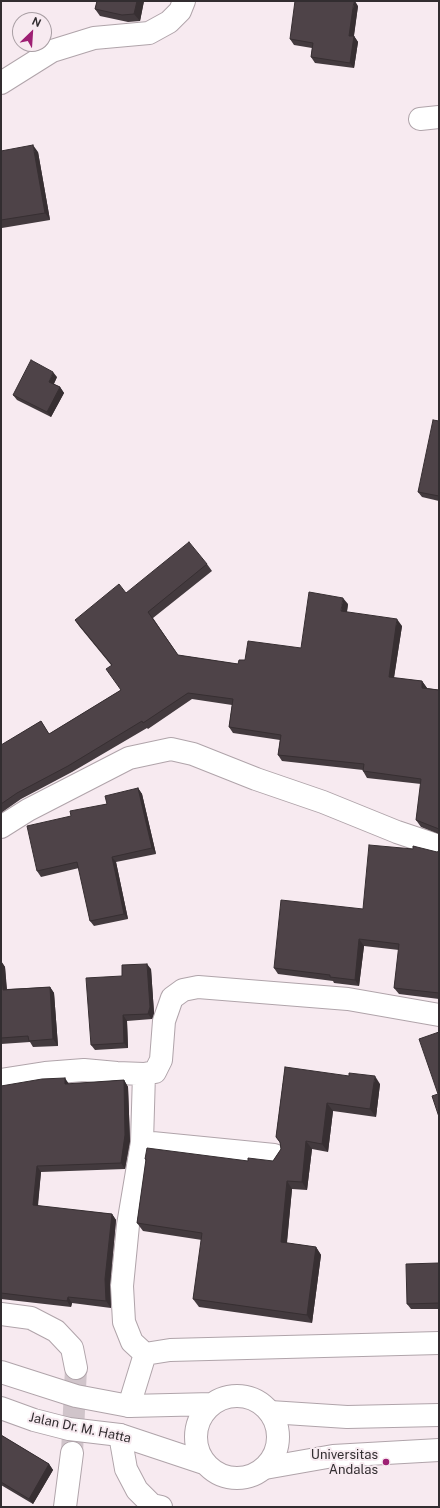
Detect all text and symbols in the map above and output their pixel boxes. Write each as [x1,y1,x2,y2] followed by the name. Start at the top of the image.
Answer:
[12,12,52,52] north arrow
[30,15,43,29] text: N
[27,1410,133,1446] street label: Jalan Dr. M. Hatta
[311,1447,378,1478] place label: Universitas Andalas
[381,1457,391,1467] marker: Universitas Andalas

